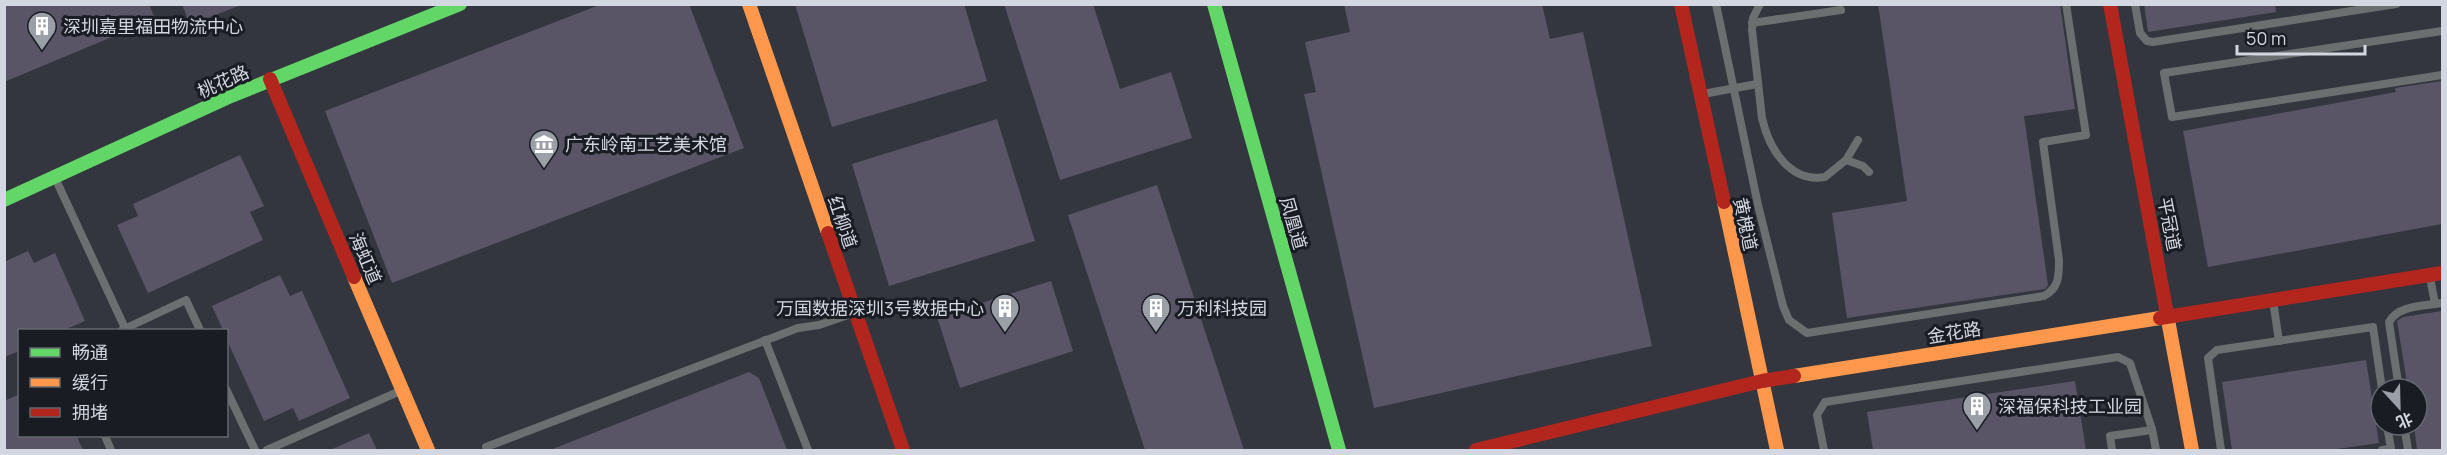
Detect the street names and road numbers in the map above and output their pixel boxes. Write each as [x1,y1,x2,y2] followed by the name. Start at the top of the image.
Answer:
[193,59,253,103] street label: 桃花路
[823,193,863,251] street label: 红柳道
[1275,194,1313,252] street label: 凤凰道
[1729,195,1763,253] street label: 黄槐道
[2153,195,2187,253] street label: 平冠道
[344,228,388,288] street label: 海虹道
[1925,316,1983,348] street label: 金花路

